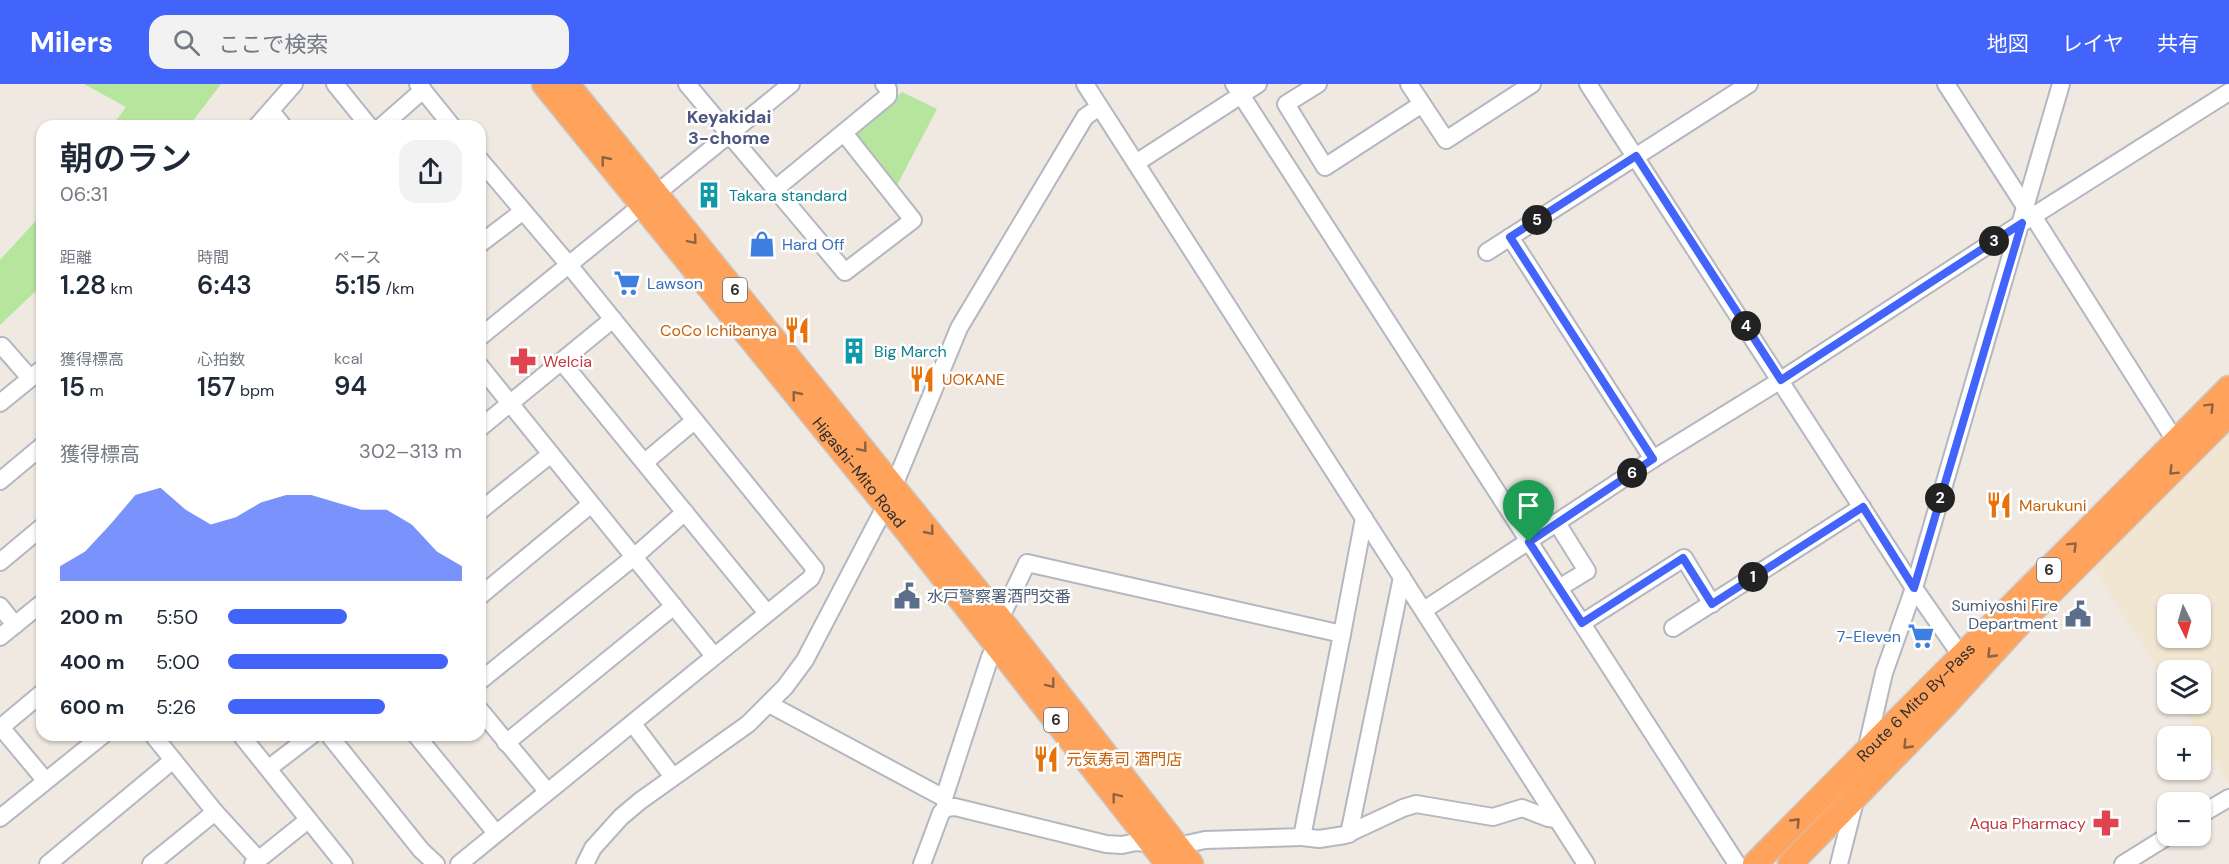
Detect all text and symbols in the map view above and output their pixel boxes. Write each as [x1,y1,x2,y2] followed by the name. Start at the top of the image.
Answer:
[149,15,569,69] search box
[30,24,113,61] text: Milers
[170,26,203,59] icon: search
[218,30,328,59] text: ここで検索
[1987,30,2029,58] text: 地図
[2062,30,2124,58] text: レイヤ
[2157,30,2199,58] text: 共有
[687,105,771,150] district label: Keyakidai 3-chome
[60,137,192,180] text: 朝のラン
[399,140,462,203] button: share
[601,156,612,167] one-way arrow
[694,180,724,210] building icon: Takara standard
[60,181,108,207] text: 06:31
[729,185,847,206] place label: Takara standard
[1522,205,1552,235] pin: 5
[1532,209,1542,230] text: 5
[1979,226,2009,256] pin: 3
[747,229,777,259] shop icon: Hard Off
[1989,230,1999,251] text: 3
[686,233,697,244] one-way arrow
[782,234,845,255] place label: Hard Off
[60,247,92,268] text: 距離
[197,247,229,268] text: 時間
[334,247,381,268] text: ペース
[60,268,106,302] text: 1.28
[197,268,252,302] text: 6:43
[334,268,381,302] text: 5:15
[612,268,642,298] supermarket icon: Lawson
[647,273,703,294] place label: Lawson
[106,278,133,299] text: km
[381,278,414,299] text: /km
[723,278,747,302] road number: 6
[1731,311,1761,341] pin: 4
[782,315,812,345] restaurant icon: CoCo Ichibanya
[1741,315,1751,336] text: 4
[660,320,777,341] place label: CoCo Ichibanya
[839,336,869,366] building icon: Big March
[874,341,947,362] place label: Big March
[508,346,538,376] pharmacy icon: Welcia
[334,348,363,369] text: kcal
[60,349,124,370] text: 獲得標高
[197,349,245,370] text: 心拍数
[543,351,592,372] place label: Welcia
[907,364,937,394] restaurant icon: UOKANE
[334,369,367,403] text: 94
[942,369,1005,390] place label: UOKANE
[60,370,85,404] text: 15
[197,370,236,404] text: 157
[85,380,104,401] text: m
[236,380,274,401] text: bpm
[792,390,803,401] one-way arrow
[2202,404,2213,415] one-way arrow
[808,413,910,532] street label: Higashi-Mito Road
[359,438,462,464] text: 302–313 m
[60,441,140,467] text: 獲得標高
[856,441,867,452] one-way arrow
[1617,458,1647,488] pin: 6
[1627,462,1637,483] text: 6
[2169,464,2180,474] one-way arrow
[1503,480,1554,542] pin
[1925,483,1955,513] pin: 2
[1935,487,1945,508] text: 2
[1512,489,1545,522] icon: arrive
[1984,490,2014,520] restaurant icon: Marukuni
[2019,495,2087,516] place label: Marukuni
[923,524,934,535] one-way arrow
[2066,543,2077,554] one-way arrow
[2037,558,2061,582] road number: 6
[1738,562,1768,592] pin: 1
[1750,566,1756,587] text: 1
[892,581,922,611] public building icon: 水戸警察署酒門交番
[927,586,1071,607] place label: 水戸警察署酒門交番
[2157,594,2211,648] north arrow
[2157,594,2211,846] map controls
[1951,595,2058,634] place label: Sumiyoshi Fire Department
[2063,599,2093,629] public building icon: Sumiyoshi Fire Department
[60,604,123,630] text: 200 m
[156,604,198,630] text: 5:50
[1906,621,1936,651] supermarket icon: 7-Eleven
[1837,626,1901,647] place label: 7-Eleven
[1852,638,1979,766] street label: Route 6 Mito By-Pass
[1987,647,1998,657] one-way arrow
[60,649,125,675] text: 400 m
[156,649,200,675] text: 5:00
[2157,660,2211,714] button: layers
[1044,677,1055,688] one-way arrow
[60,694,124,720] text: 600 m
[156,694,196,720] text: 5:26
[1044,708,1068,732] road number: 6
[2157,726,2211,780] button: +
[1903,738,1914,749] one-way arrow
[1031,744,1061,774] restaurant icon: 元気寿司 酒門店
[1066,749,1182,770] place label: 元気寿司 酒門店
[2157,792,2211,846] button: −
[1113,793,1124,804] one-way arrow
[2091,808,2121,838] pharmacy icon: Aqua Pharmacy
[1970,813,2086,834] place label: Aqua Pharmacy
[1789,819,1800,829] one-way arrow

